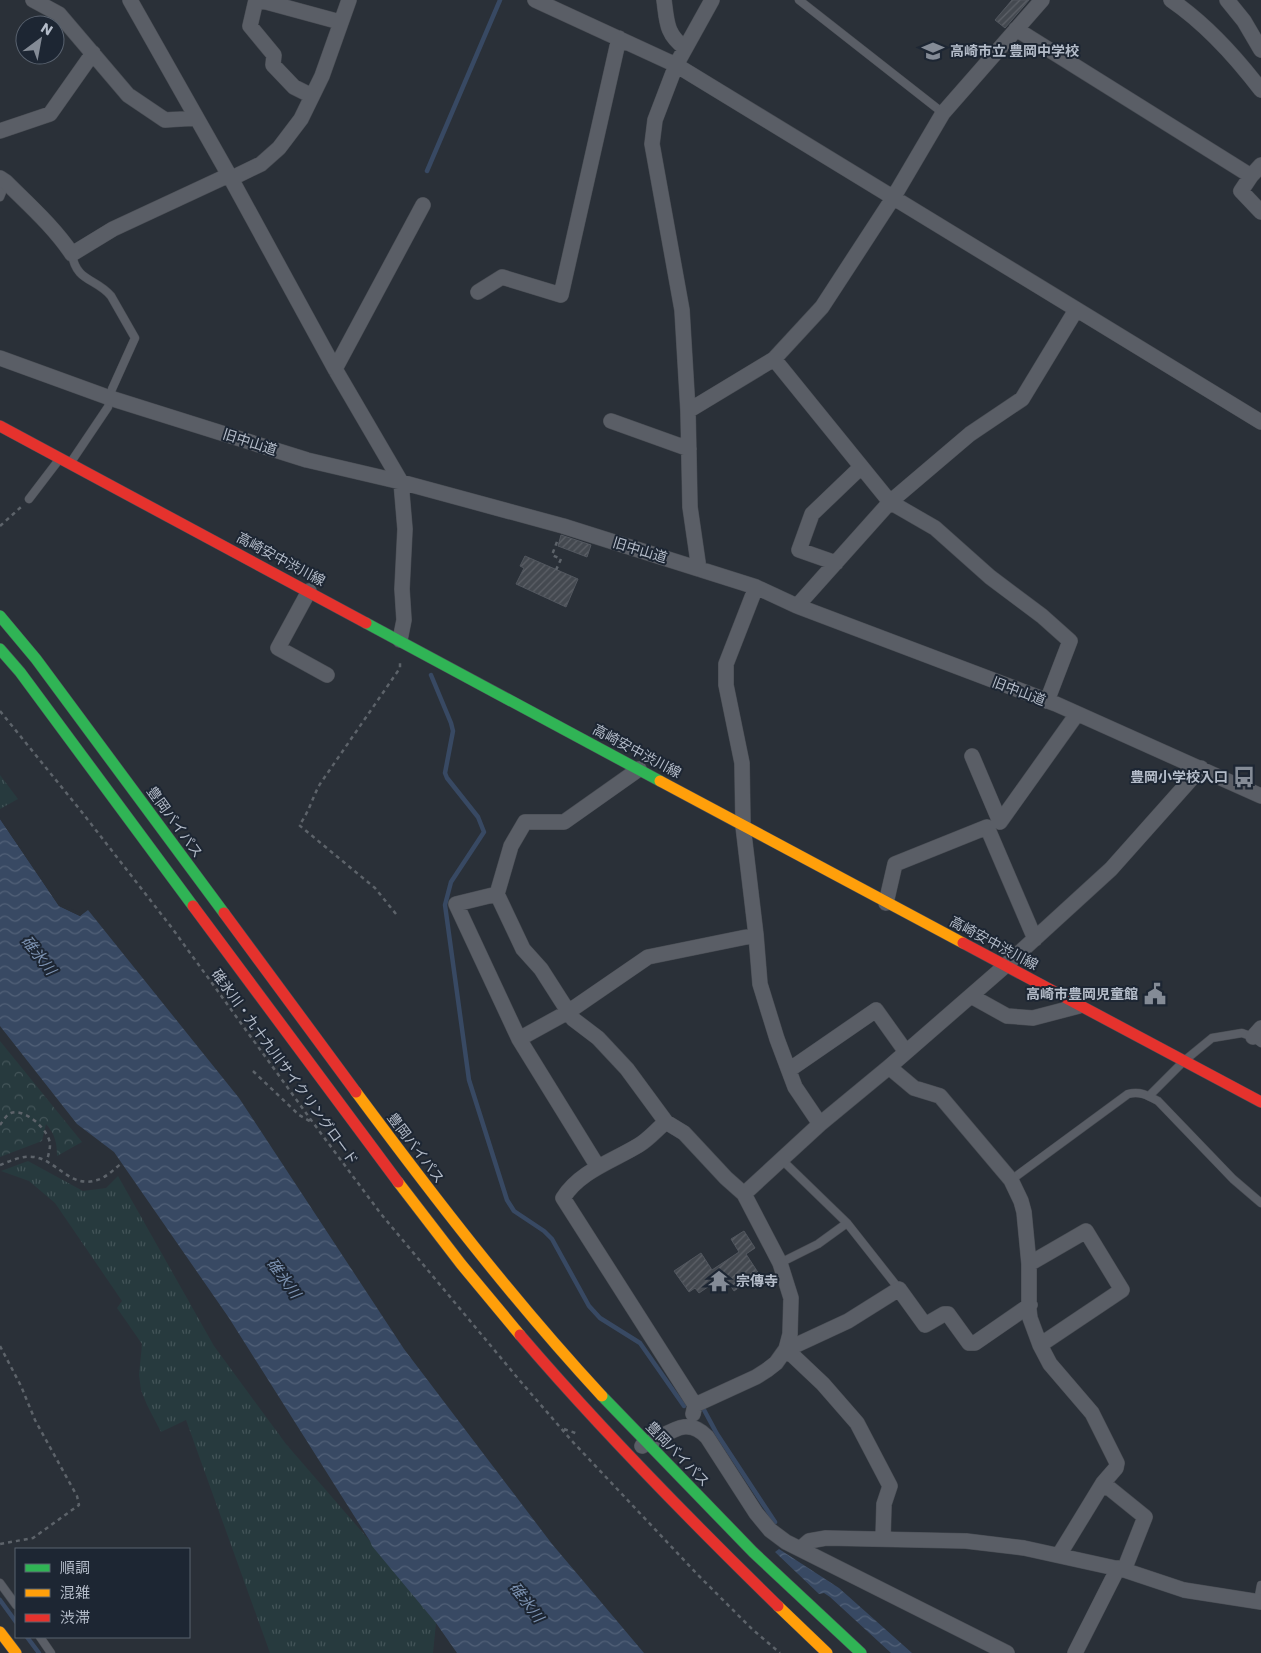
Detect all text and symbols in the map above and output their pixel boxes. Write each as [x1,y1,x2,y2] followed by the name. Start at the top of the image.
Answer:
[15,15,65,65] north arrow
[37,18,57,40] text: N
[920,38,946,64] school or university icon: 高崎市立 豊岡中学校
[950,41,1079,61] place label: 高崎市立 豊岡中学校
[220,424,280,460] street label: 旧中山道
[233,527,329,591] street label: 高崎安中渋川線
[610,532,670,568] street label: 旧中山道
[989,672,1049,710] street label: 旧中山道
[589,719,685,783] street label: 高崎安中渋川線
[1231,764,1257,790] bus stop icon: 豊岡小学校入口
[1130,767,1228,787] place label: 豊岡小学校入口
[142,782,208,862] street label: 豊岡バイパス
[946,911,1042,975] street label: 高崎安中渋川線
[17,931,62,981] water label: 碓氷川
[207,965,363,1169] street label: 碓氷川・九十九川サイクリングロード
[1142,981,1168,1007] public building icon: 高崎市豊岡児童館
[1026,984,1138,1004] place label: 高崎市豊岡児童館
[383,1109,449,1187] street label: 豊岡バイパス
[262,1254,307,1304] water label: 碓氷川
[706,1268,732,1294] temple icon: 宗傳寺
[736,1271,778,1291] place label: 宗傳寺
[642,1417,714,1491] street label: 豊岡バイパス
[15,1548,190,1638] legend
[60,1557,90,1578] text: 順調
[505,1578,550,1628] water label: 碓氷川
[60,1582,90,1603] text: 混雑
[60,1607,90,1628] text: 渋滞

